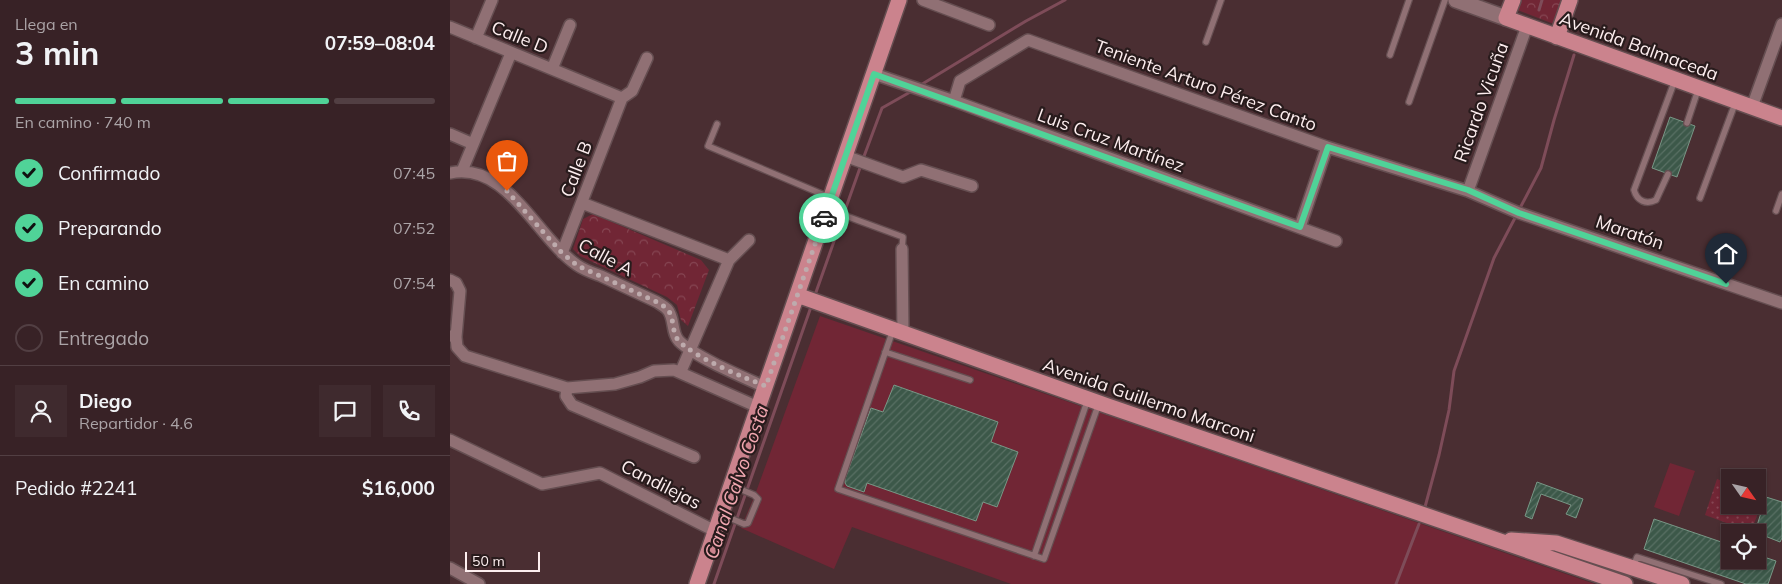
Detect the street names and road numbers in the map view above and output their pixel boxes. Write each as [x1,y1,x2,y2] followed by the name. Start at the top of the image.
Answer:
[1557,7,1721,85] street label: Avenida Balmaceda
[488,15,552,59] street label: Calle D
[1092,34,1320,136] street label: Teniente Arturo Pérez Canto
[1449,39,1513,165] street label: Ricardo Vicuña
[1034,103,1188,177] street label: Luis Cruz Martínez
[555,138,597,200] street label: Calle B
[1593,210,1667,254] street label: Maratón
[575,233,637,281] street label: Calle A
[1040,353,1258,447] street label: Avenida Guillermo Marconi
[617,454,705,514] street label: Candilejas

